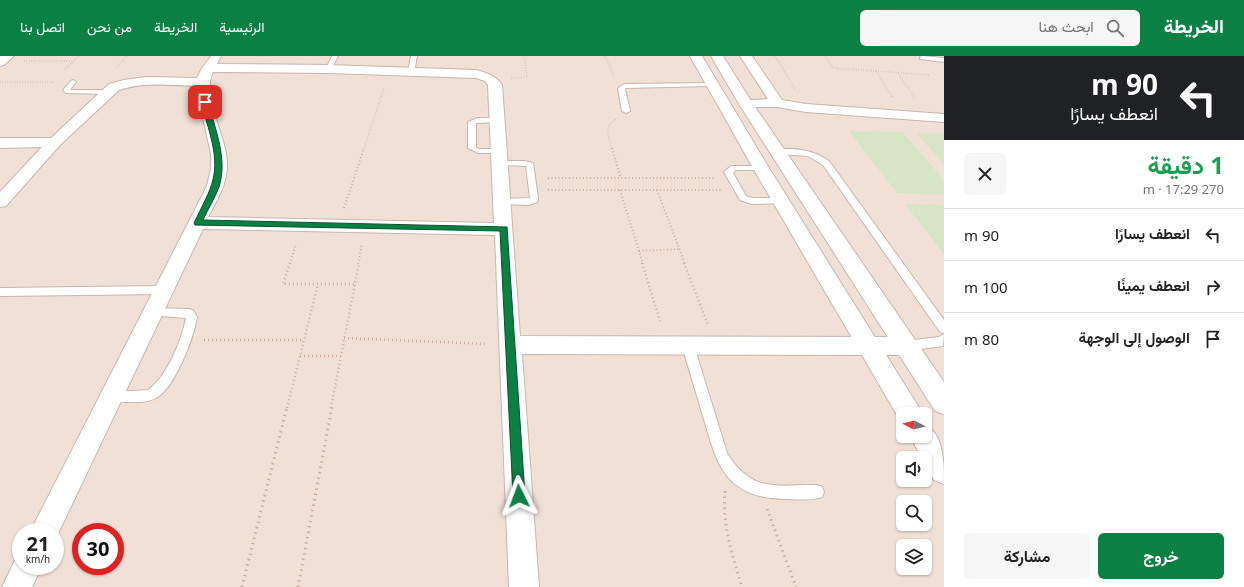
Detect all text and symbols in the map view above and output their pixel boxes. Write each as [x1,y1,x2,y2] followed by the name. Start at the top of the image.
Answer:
[860,10,1140,46] search box
[1164,13,1224,39] text: الخريطة
[1038,16,1094,36] text: ابحث هنا
[20,17,65,36] text: اتصل بنا
[87,17,132,36] text: من نحن
[154,17,197,36] text: الخريطة
[219,17,265,36] text: الرئيسية
[1104,17,1126,39] icon: search
[1091,65,1158,103] text: 90 m
[1172,72,1224,124] icon: left
[188,85,222,119] pin
[194,91,216,113] icon: arrive
[1070,101,1158,125] text: انعطف يسارًا
[1147,148,1224,181] text: 1 دقيقة
[964,153,1006,195] button: close
[1143,180,1224,198] text: 270 m · 17:29
[1115,223,1190,243] text: انعطف يسارًا
[1202,224,1224,246] icon: left
[964,225,999,245] text: 90 m
[1117,275,1190,295] text: انعطف يمينًا
[1202,276,1224,298] icon: right
[964,277,1008,297] text: 100 m
[1079,327,1190,347] text: الوصول إلى الوجهة
[1202,328,1224,350] icon: arrive
[964,329,999,349] text: 80 m
[896,407,932,443] north arrow
[896,407,932,575] map controls
[896,451,932,487] button: sound
[498,475,540,517] position arrow
[896,495,932,531] button: search
[72,523,124,575] speed limit sign: 30
[27,530,49,557] text: 21
[964,533,1090,579] button: مشاركة
[1098,533,1224,579] button: خروج
[896,539,932,575] button: layers
[26,552,50,566] text: km/h

